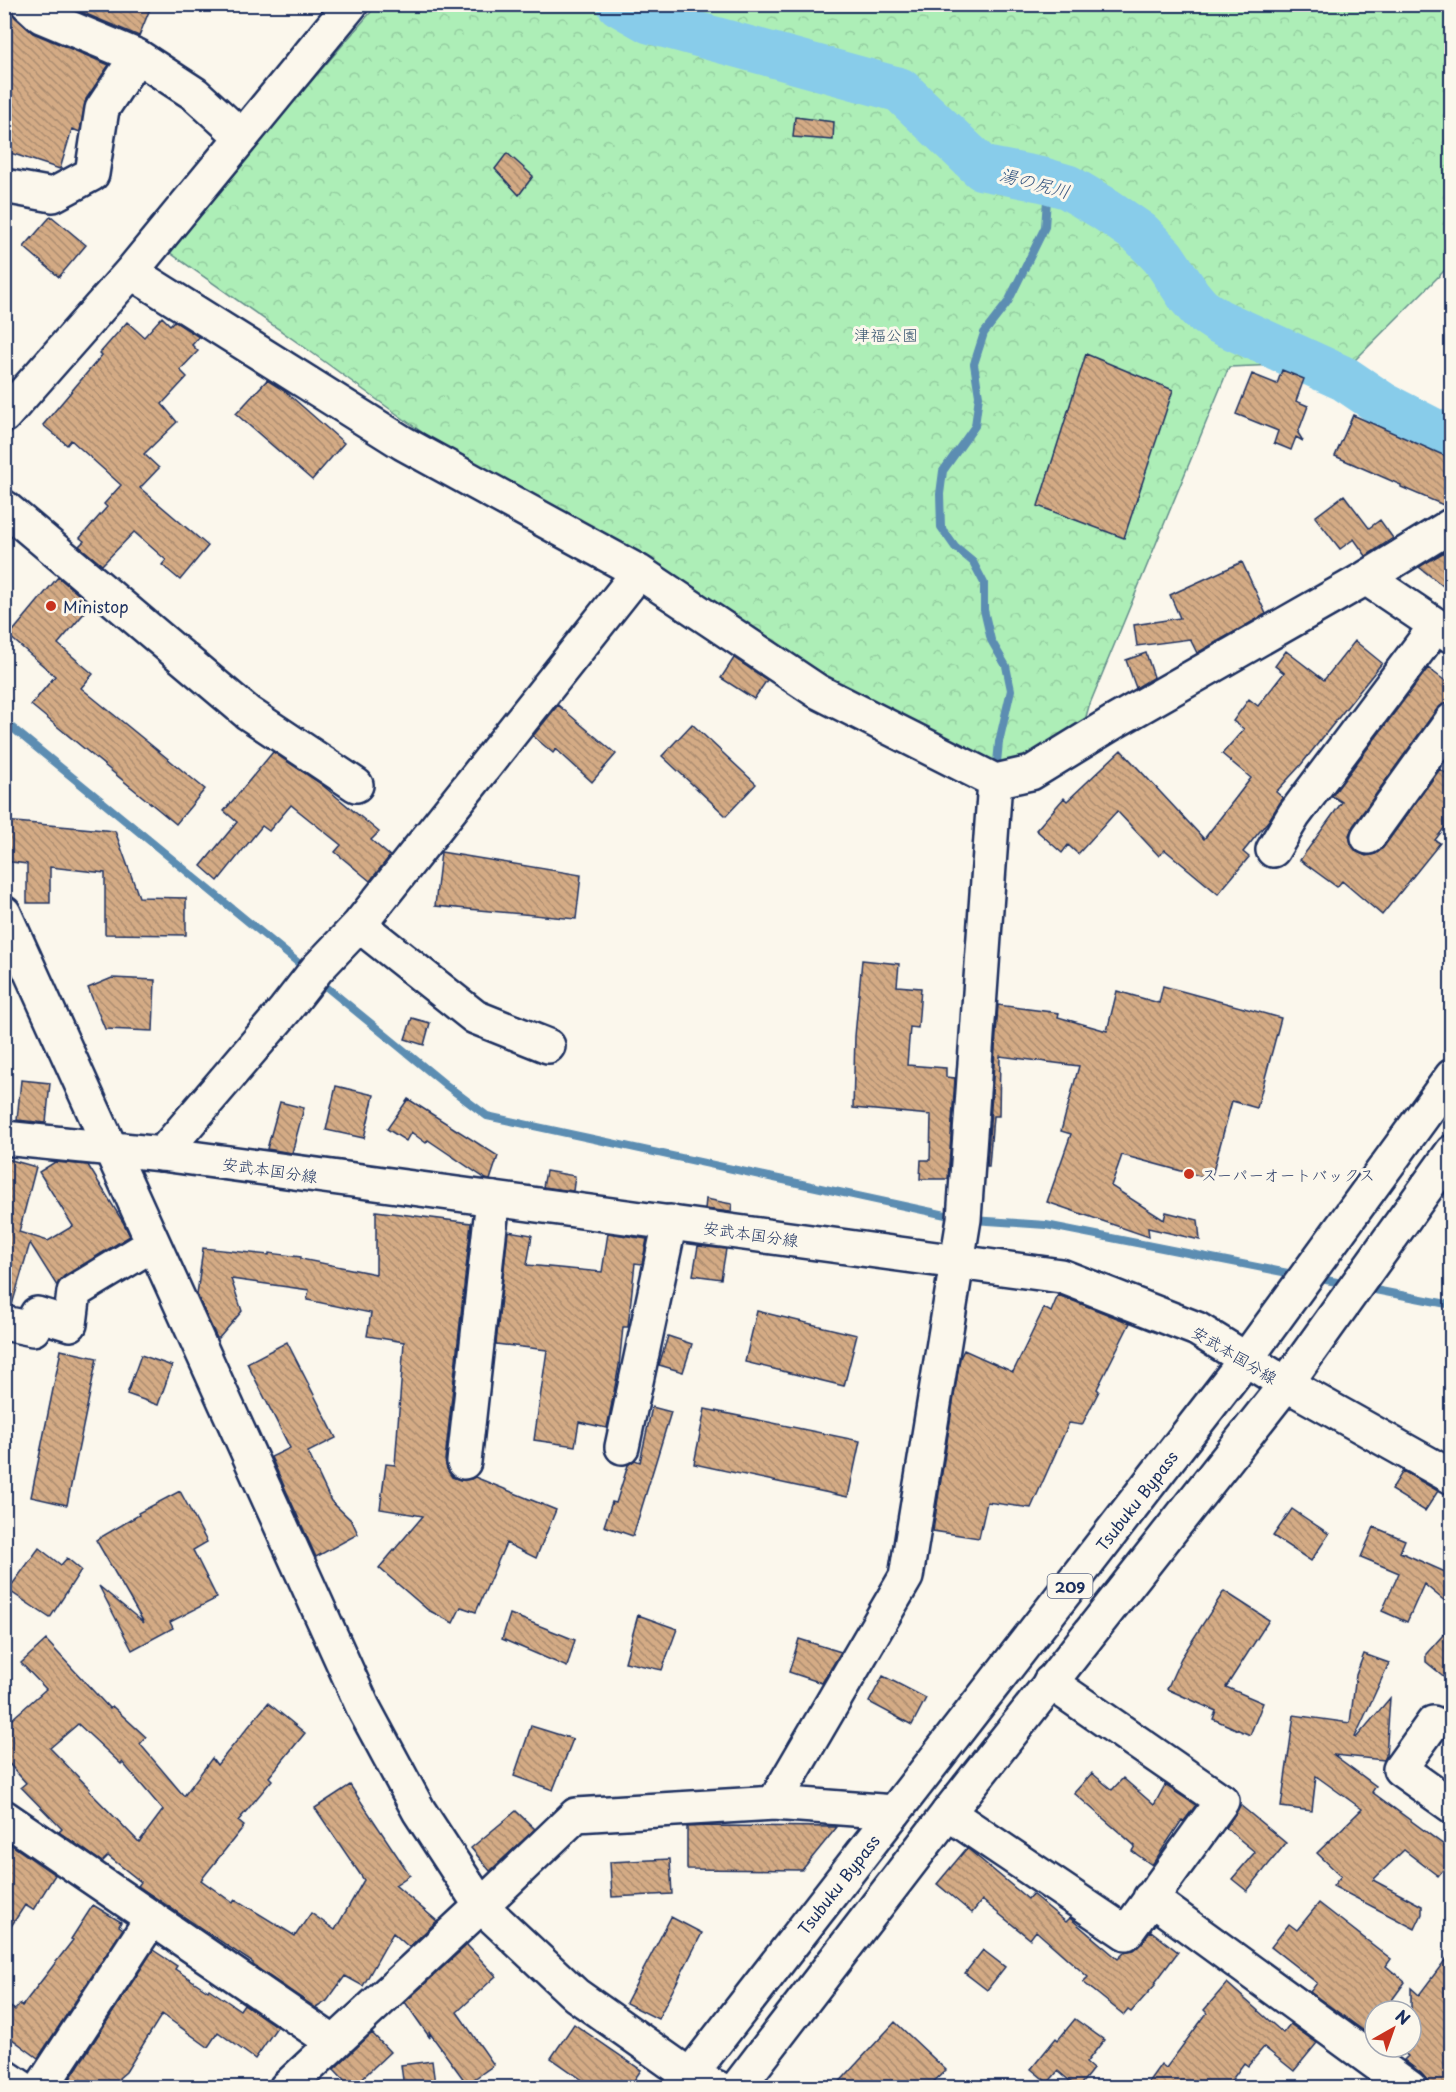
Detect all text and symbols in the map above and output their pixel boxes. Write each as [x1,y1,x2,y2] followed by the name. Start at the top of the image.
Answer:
[997,160,1073,204] water label: 湯の尻川
[854,322,918,346] park label: 津福公園
[63,594,129,618] place label: Ministop
[44,599,58,613] marker: Ministop
[221,1150,319,1188] street label: 安武本国分線
[1201,1162,1375,1186] place label: スーパーオートバックス
[1182,1167,1196,1181] marker: スーパーオートバックス
[702,1214,800,1252] street label: 安武本国分線
[1188,1319,1282,1389] street label: 安武本国分線
[1090,1445,1183,1556] street label: Tsubuku Bypass
[1048,1574,1092,1598] road number: 209
[792,1829,885,1939] street label: Tsubuku Bypass
[1363,1999,1423,2059] north arrow
[1391,2003,1416,2030] text: N

